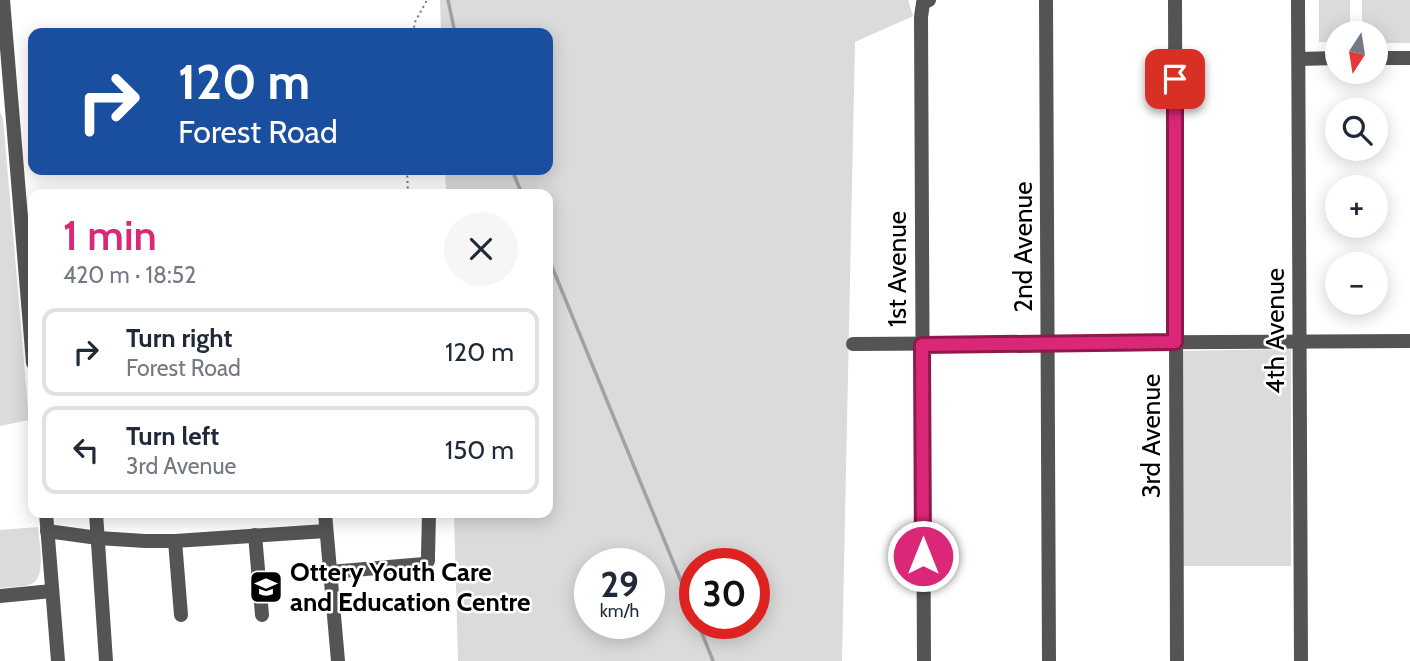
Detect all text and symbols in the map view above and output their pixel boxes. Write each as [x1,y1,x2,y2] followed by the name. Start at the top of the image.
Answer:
[1325,21,1388,84] north arrow
[1325,21,1388,315] map controls
[1145,49,1205,109] pin
[178,52,310,111] text: 120 m
[63,56,154,147] icon: right
[1156,60,1194,98] icon: arrive
[1325,98,1388,161] button: search
[178,112,338,151] text: Forest Road
[1325,175,1388,238] button: +
[1007,182,1039,312] street label: 2nd Avenue
[63,209,157,261] text: 1 min
[881,211,913,327] street label: 1st Avenue
[444,212,518,286] button: close
[1325,252,1388,315] button: −
[63,261,196,289] text: 420 m · 18:52
[1259,268,1291,394] street label: 4th Avenue
[126,322,232,354] text: Turn right
[67,333,105,371] icon: right
[445,336,514,368] text: 120 m
[126,354,241,382] text: Forest Road
[1135,374,1167,498] street label: 3rd Avenue
[126,420,219,452] text: Turn left
[67,431,105,469] icon: left
[445,434,514,466] text: 150 m
[126,452,236,480] text: 3rd Avenue
[886,519,960,593] position arrow
[679,548,770,639] speed limit sign: 30
[290,556,530,618] place label: Ottery Youth Care and Education Centre
[600,563,639,606] text: 29
[247,568,285,606] school or university icon: Ottery Youth Care and Education Centre
[600,600,639,622] text: km/h

